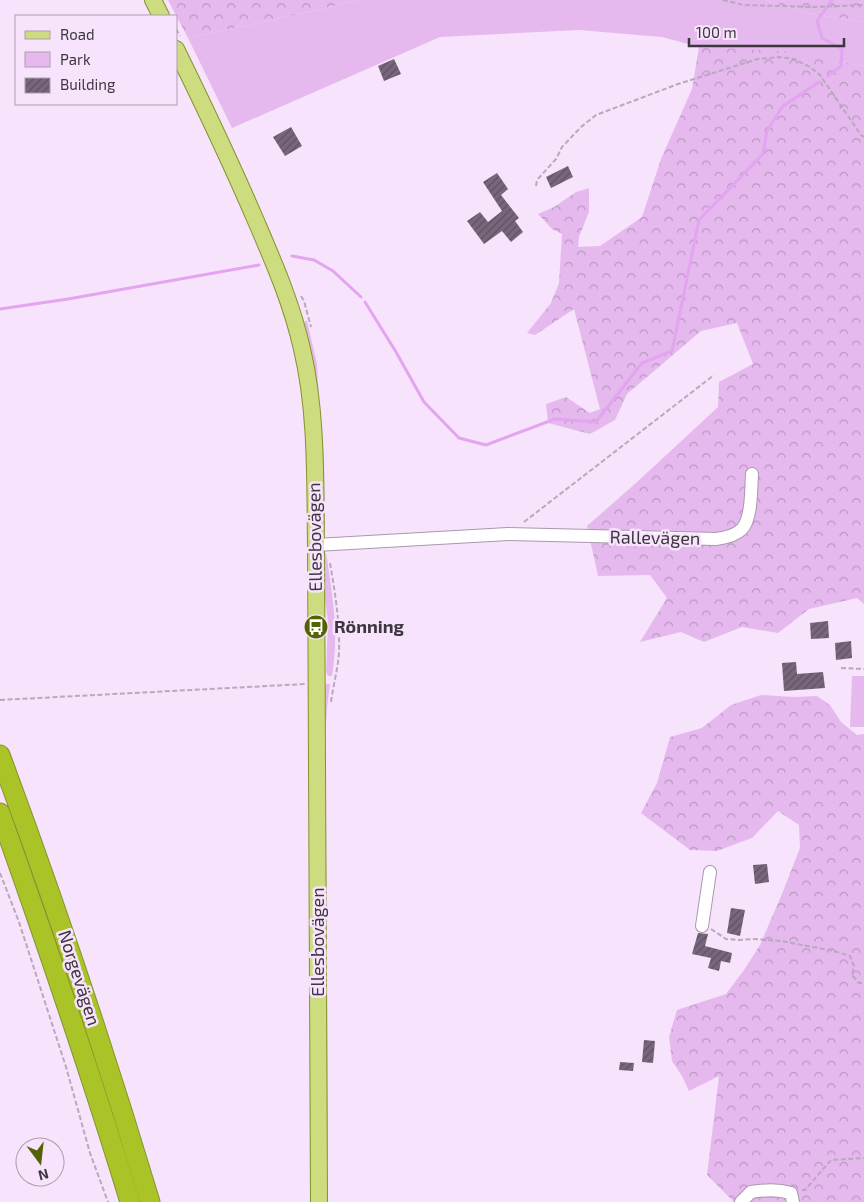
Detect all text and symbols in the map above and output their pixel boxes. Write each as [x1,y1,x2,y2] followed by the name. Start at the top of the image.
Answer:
[15,15,178,105] legend
[689,15,844,47] scale bar
[696,23,737,41] text: 100 m
[60,25,95,43] text: Road
[60,50,91,68] text: Park
[60,75,116,93] text: Building
[302,482,326,592] street label: Ellesbovägen
[609,525,701,549] street label: Rallevägen
[303,614,329,640] bus stop icon: Rönning
[334,615,405,637] place label: Rönning
[306,887,328,997] street label: Ellesbovägen
[54,927,106,1028] street label: Norgevägen
[15,1137,65,1187] north arrow
[36,1166,51,1185] text: N

